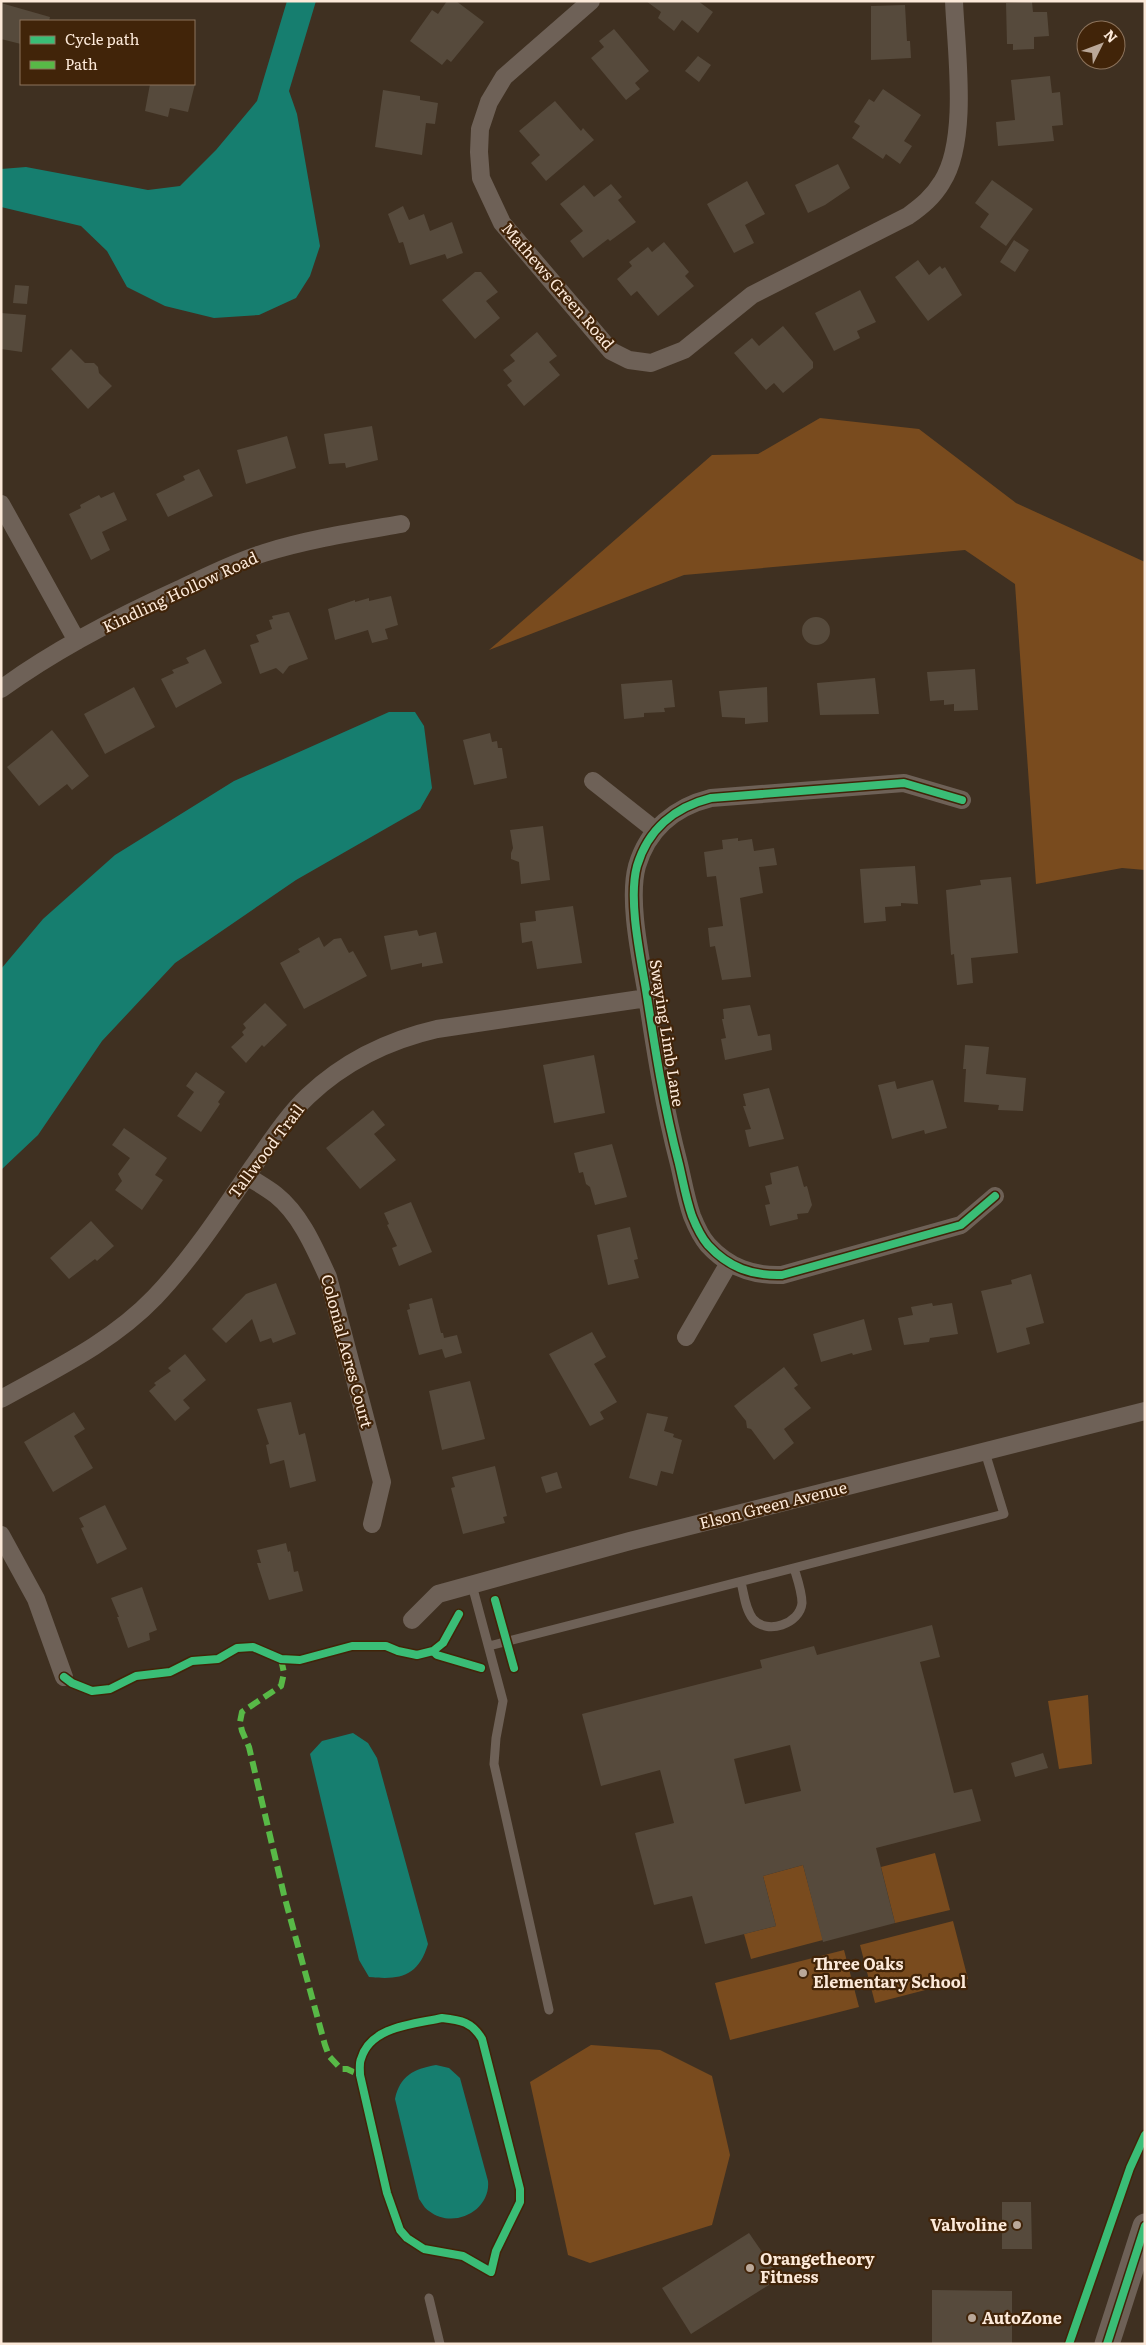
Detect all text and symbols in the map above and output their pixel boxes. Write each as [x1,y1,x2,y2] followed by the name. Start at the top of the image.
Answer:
[20,20,195,85] legend
[1076,20,1126,70] north arrow
[1100,25,1123,47] text: N
[65,27,140,50] text: Cycle path
[65,52,98,75] text: Path
[497,216,621,354] street label: Mathews Green Road
[98,544,261,638] street label: Kindling Hollow Road
[644,957,691,1108] street label: Swaying Limb Lane
[222,1098,309,1203] street label: Tallwood Trail
[316,1271,380,1431] street label: Colonial Acres Court
[696,1474,849,1534] street label: Elson Green Avenue
[813,1951,967,1993] place label: Three Oaks Elementary School
[797,1967,809,1979] marker: Three Oaks Elementary School
[930,2212,1007,2236] place label: Valvoline
[1011,2219,1023,2231] marker: Valvoline
[760,2246,875,2288] place label: Orangetheory Fitness
[744,2262,756,2274] marker: Orangetheory Fitness
[982,2305,1062,2329] place label: AutoZone
[966,2312,978,2324] marker: AutoZone

